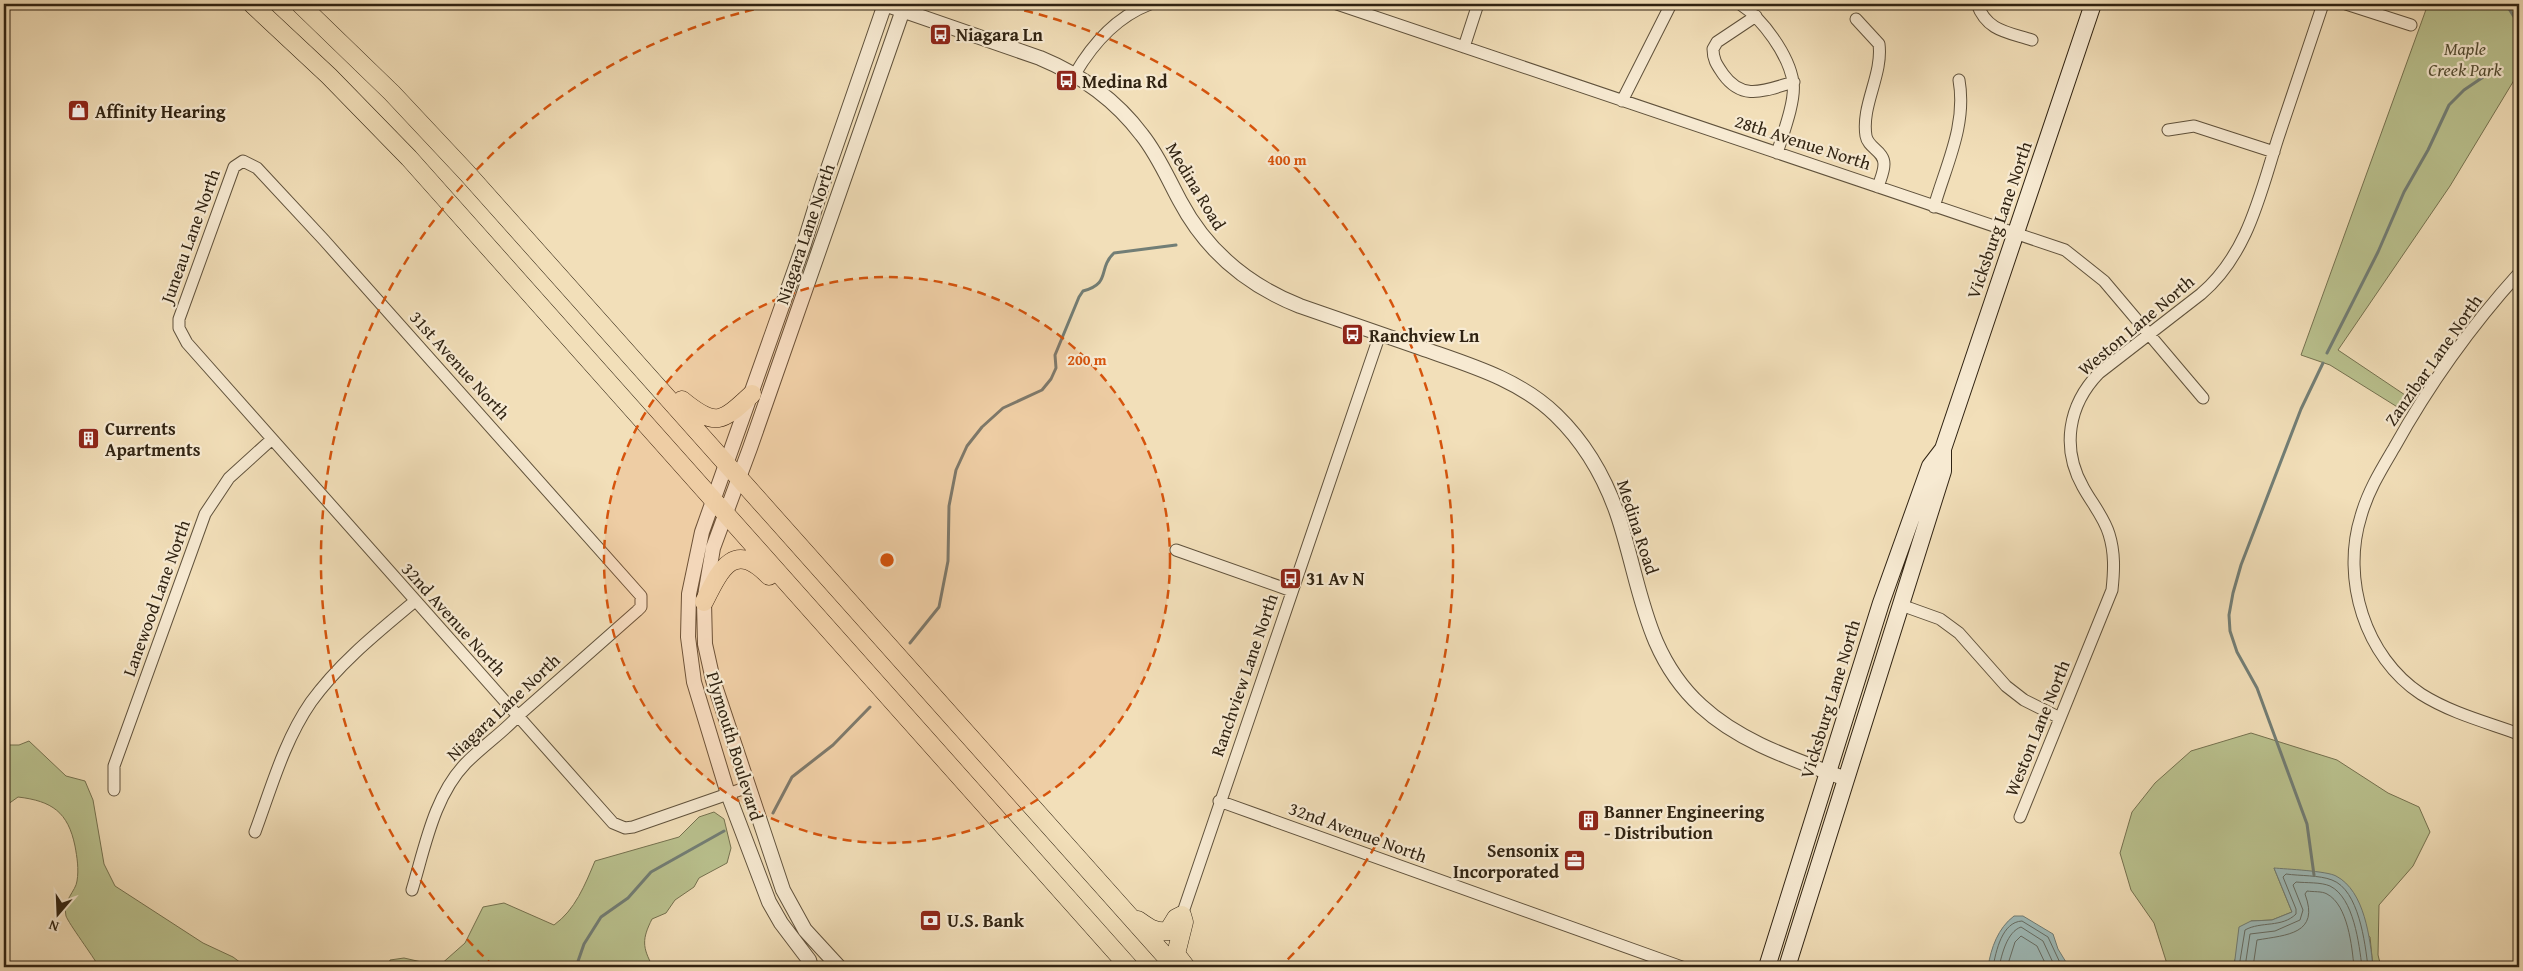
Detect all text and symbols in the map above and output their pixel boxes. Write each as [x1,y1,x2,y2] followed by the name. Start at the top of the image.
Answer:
[956,21,1043,48] place label: Niagara Ln
[928,22,952,46] bus stop icon: Niagara Ln
[2428,35,2503,83] park label: Maple Creek Park
[1082,68,1168,95] place label: Medina Rd
[1054,69,1078,93] bus stop icon: Medina Rd
[95,98,226,125] place label: Affinity Hearing
[67,99,91,123] shop icon: Affinity Hearing
[1731,107,1875,177] street label: 28th Avenue North
[1159,137,1233,235] street label: Medina Road
[1959,138,2039,302] street label: Vicksburg Lane North
[1267,149,1307,170] text: 400 m
[768,160,842,308] street label: Niagara Lane North
[153,165,227,309] street label: Juneau Lane North
[2072,268,2200,382] street label: Weston Lane North
[2378,289,2488,431] street label: Zanzibar Lane North
[403,304,517,426] street label: 31st Avenue North
[1369,322,1480,349] place label: Ranchview Ln
[1341,323,1365,347] bus stop icon: Ranchview Ln
[1067,349,1107,370] text: 200 m
[105,415,201,463] place label: Currents Apartments
[77,426,101,450] building icon: Currents Apartments
[1610,476,1666,578] street label: Medina Road
[115,516,197,680] street label: Lanewood Lane North
[878,551,896,569] centre of rings
[395,556,513,682] street label: 32nd Avenue North
[1306,565,1364,592] place label: 31 Av N
[1278,566,1302,590] bus stop icon: 31 Av N
[1203,590,1285,760] street label: Ranchview Lane North
[1793,616,1867,782] street label: Vicksburg Lane North
[440,647,566,767] street label: Niagara Lane North
[1997,656,2077,800] street label: Weston Lane North
[700,668,771,824] street label: Plymouth Boulevard
[1285,794,1431,870] street label: 32nd Avenue North
[1604,798,1765,846] place label: Banner Engineering - Distribution
[1576,809,1600,833] building icon: Banner Engineering - Distribution
[1453,837,1560,885] place label: Sensonix Incorporated
[1563,848,1587,872] office icon: Sensonix Incorporated
[32,888,82,938] north arrow
[947,907,1025,934] place label: U.S. Bank
[919,908,943,932] bank icon: U.S. Bank
[45,915,61,937] text: N

